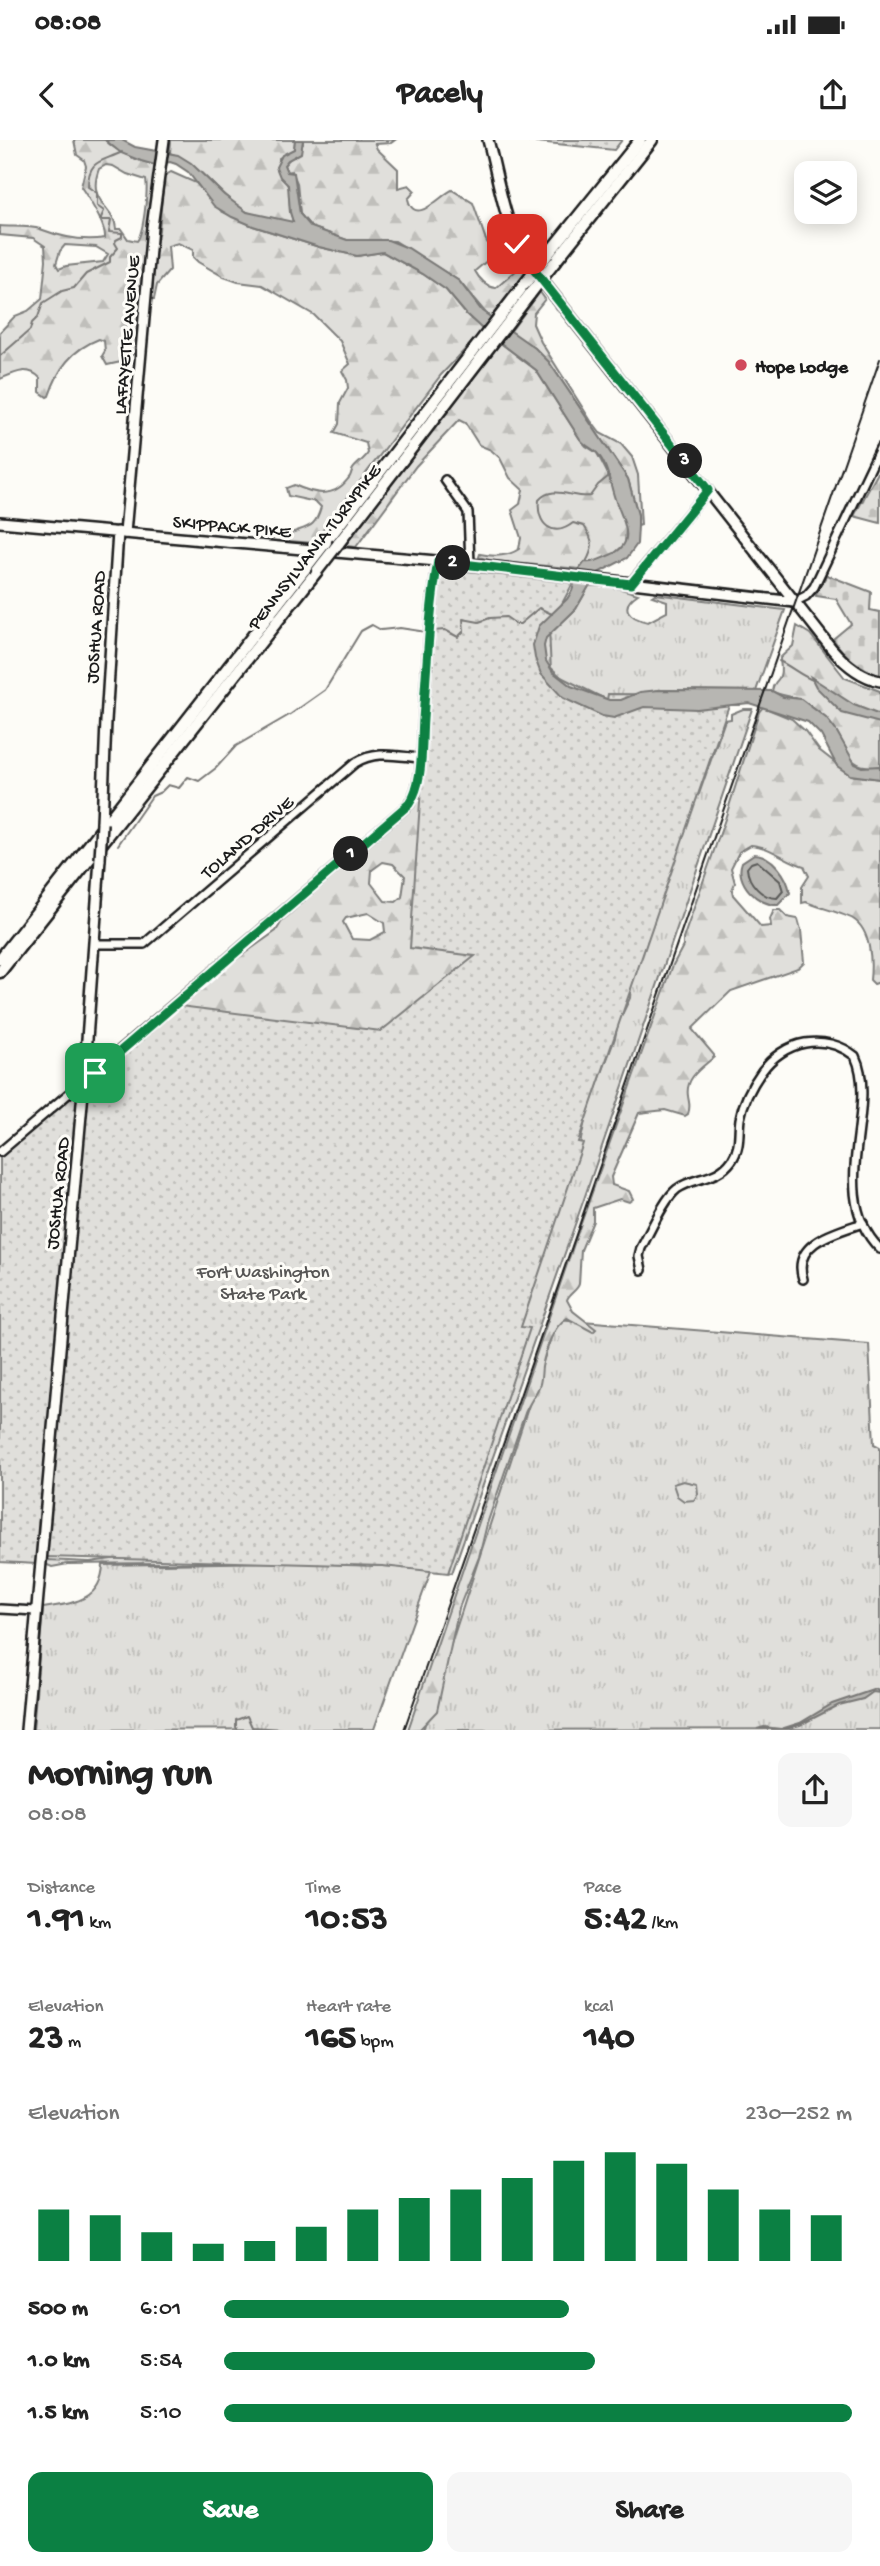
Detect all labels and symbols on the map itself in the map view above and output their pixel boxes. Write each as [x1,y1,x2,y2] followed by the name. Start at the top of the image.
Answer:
[487,214,547,274] pin
[110,254,147,416] street label: LAFAYETTE AVENUE
[733,357,749,373] marker: Hope Lodge
[755,357,849,380] place label: Hope Lodge
[668,444,702,478] pin: 3
[243,460,388,636] street label: PENNSYLVANIA TURNPIKE
[172,512,293,545] street label: SKIPPACK PIKE
[435,546,470,580] pin: 2
[82,570,113,684] street label: JOSHUA ROAD
[196,791,300,886] street label: TOLAND DRIVE
[334,836,368,872] pin: 1
[65,1043,125,1103] pin
[42,1135,77,1251] street label: JOSHUA ROAD
[195,1262,330,1307] park label: Fort Washington State Park

